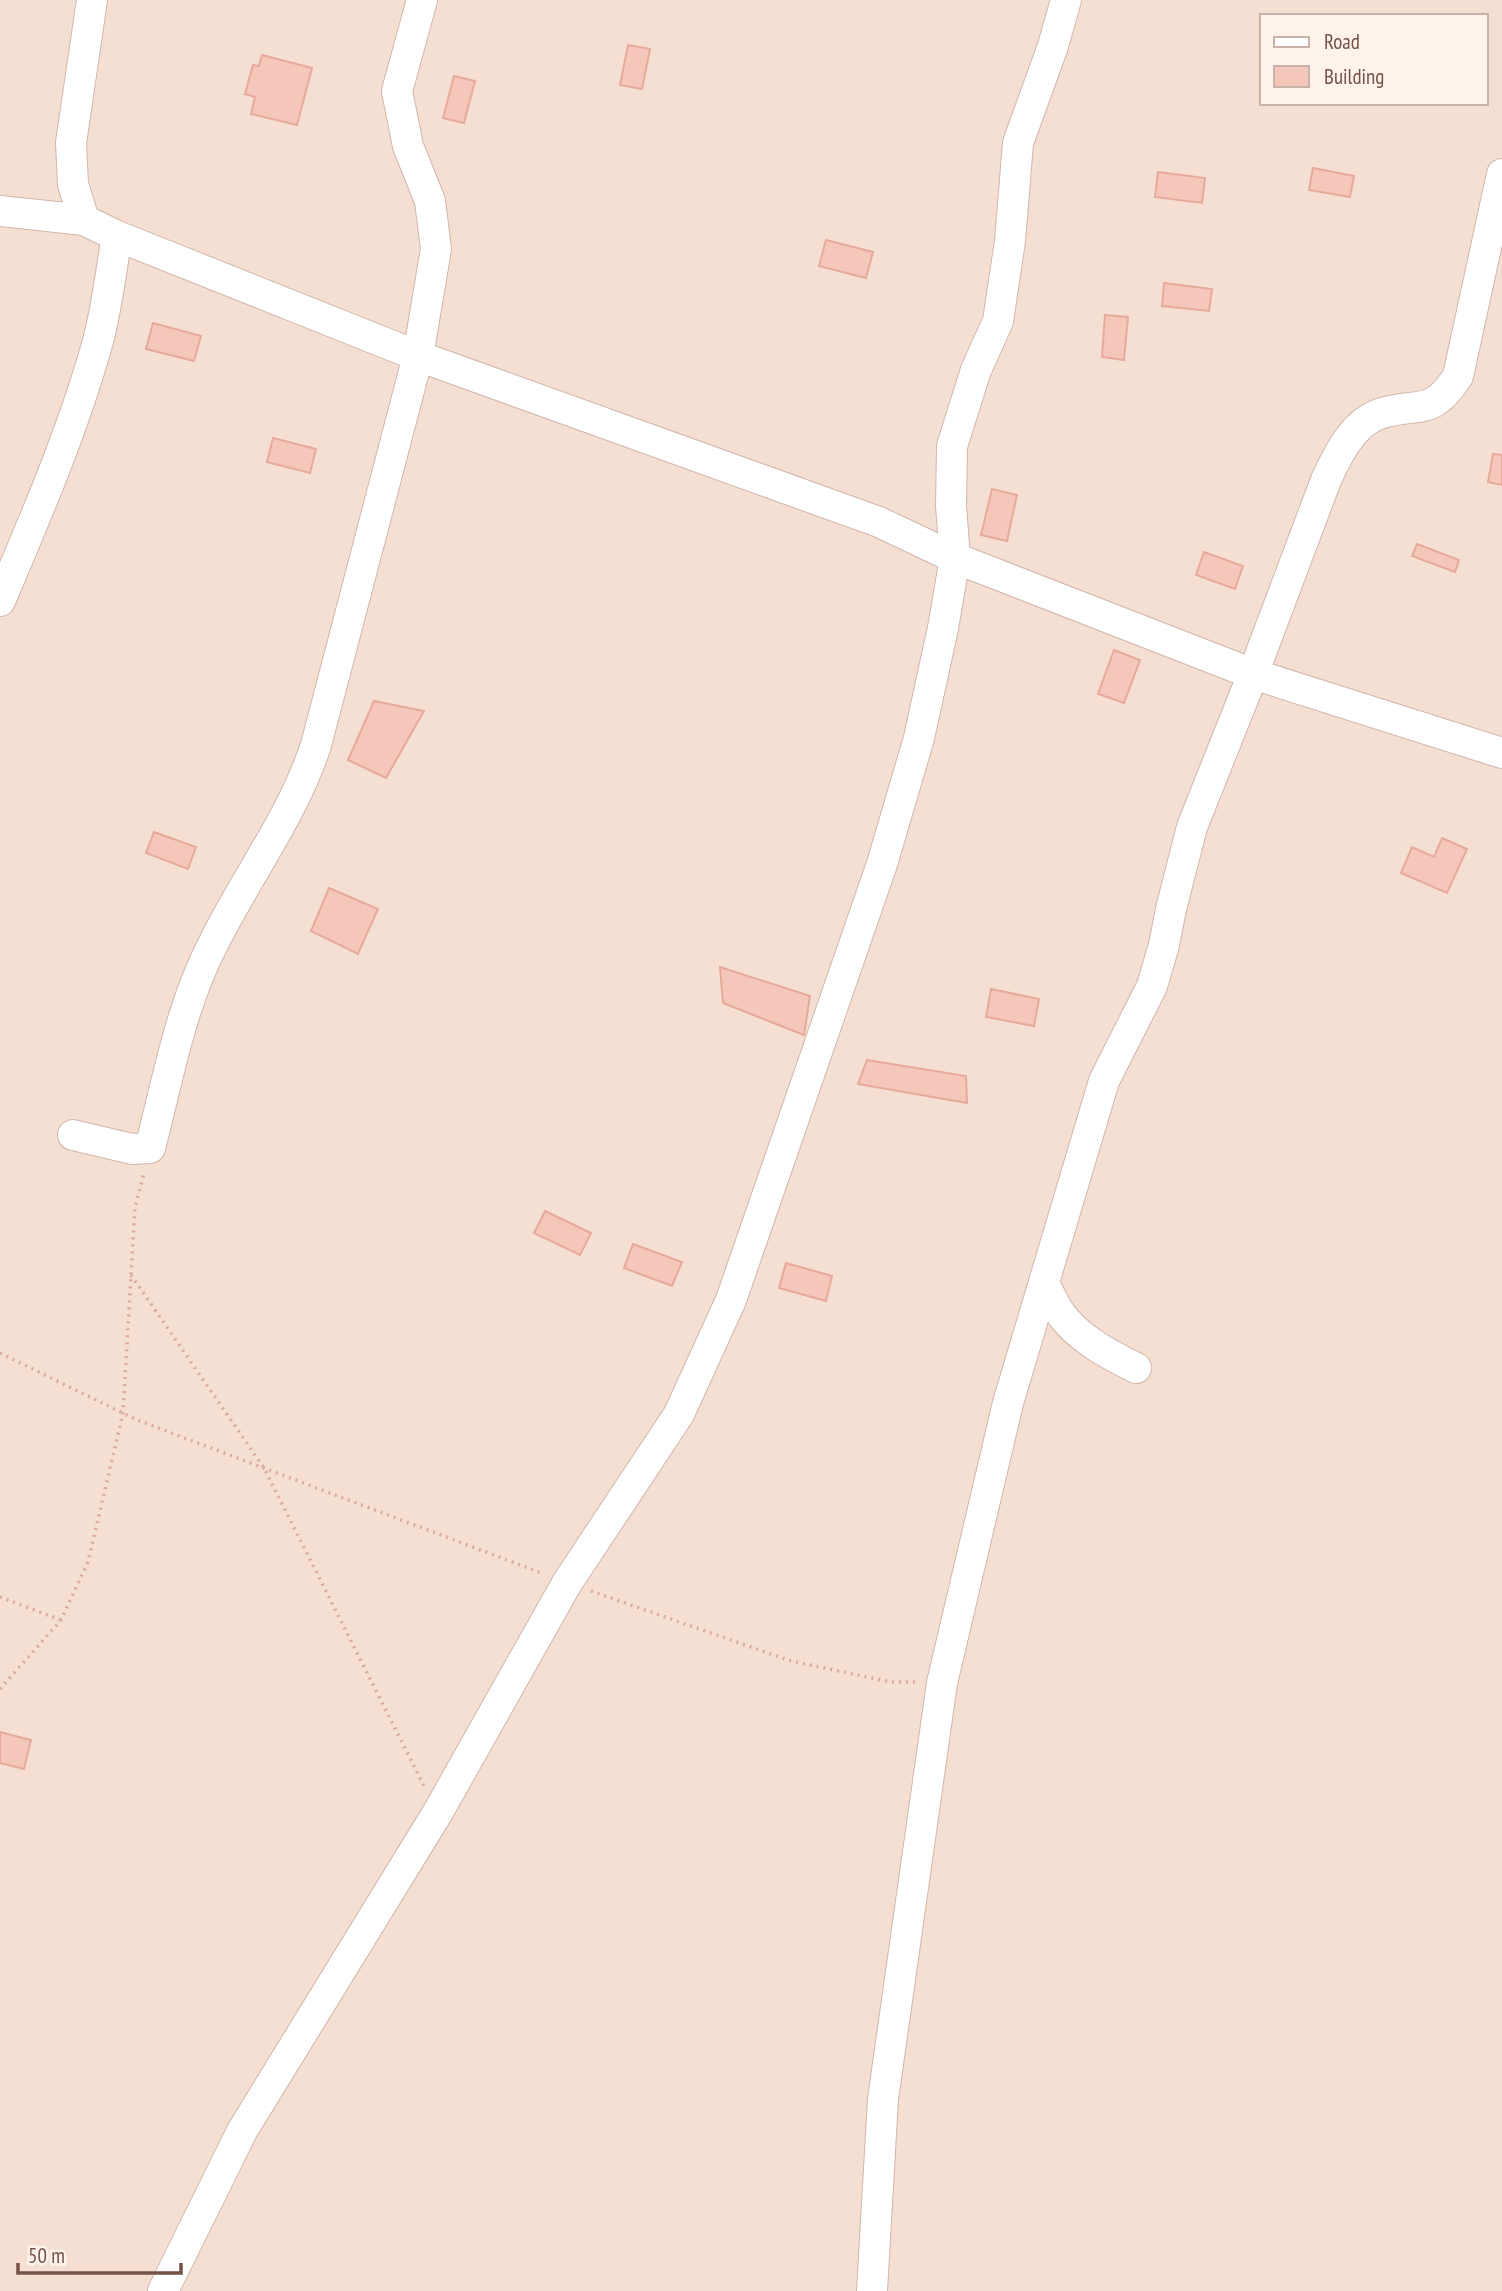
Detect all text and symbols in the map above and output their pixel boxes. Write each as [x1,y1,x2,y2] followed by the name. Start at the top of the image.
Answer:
[1260,14,1488,105] legend
[1324,28,1360,55] text: Road
[1324,63,1384,90] text: Building
[18,2232,180,2276] scale bar
[28,2242,65,2269] text: 50 m

